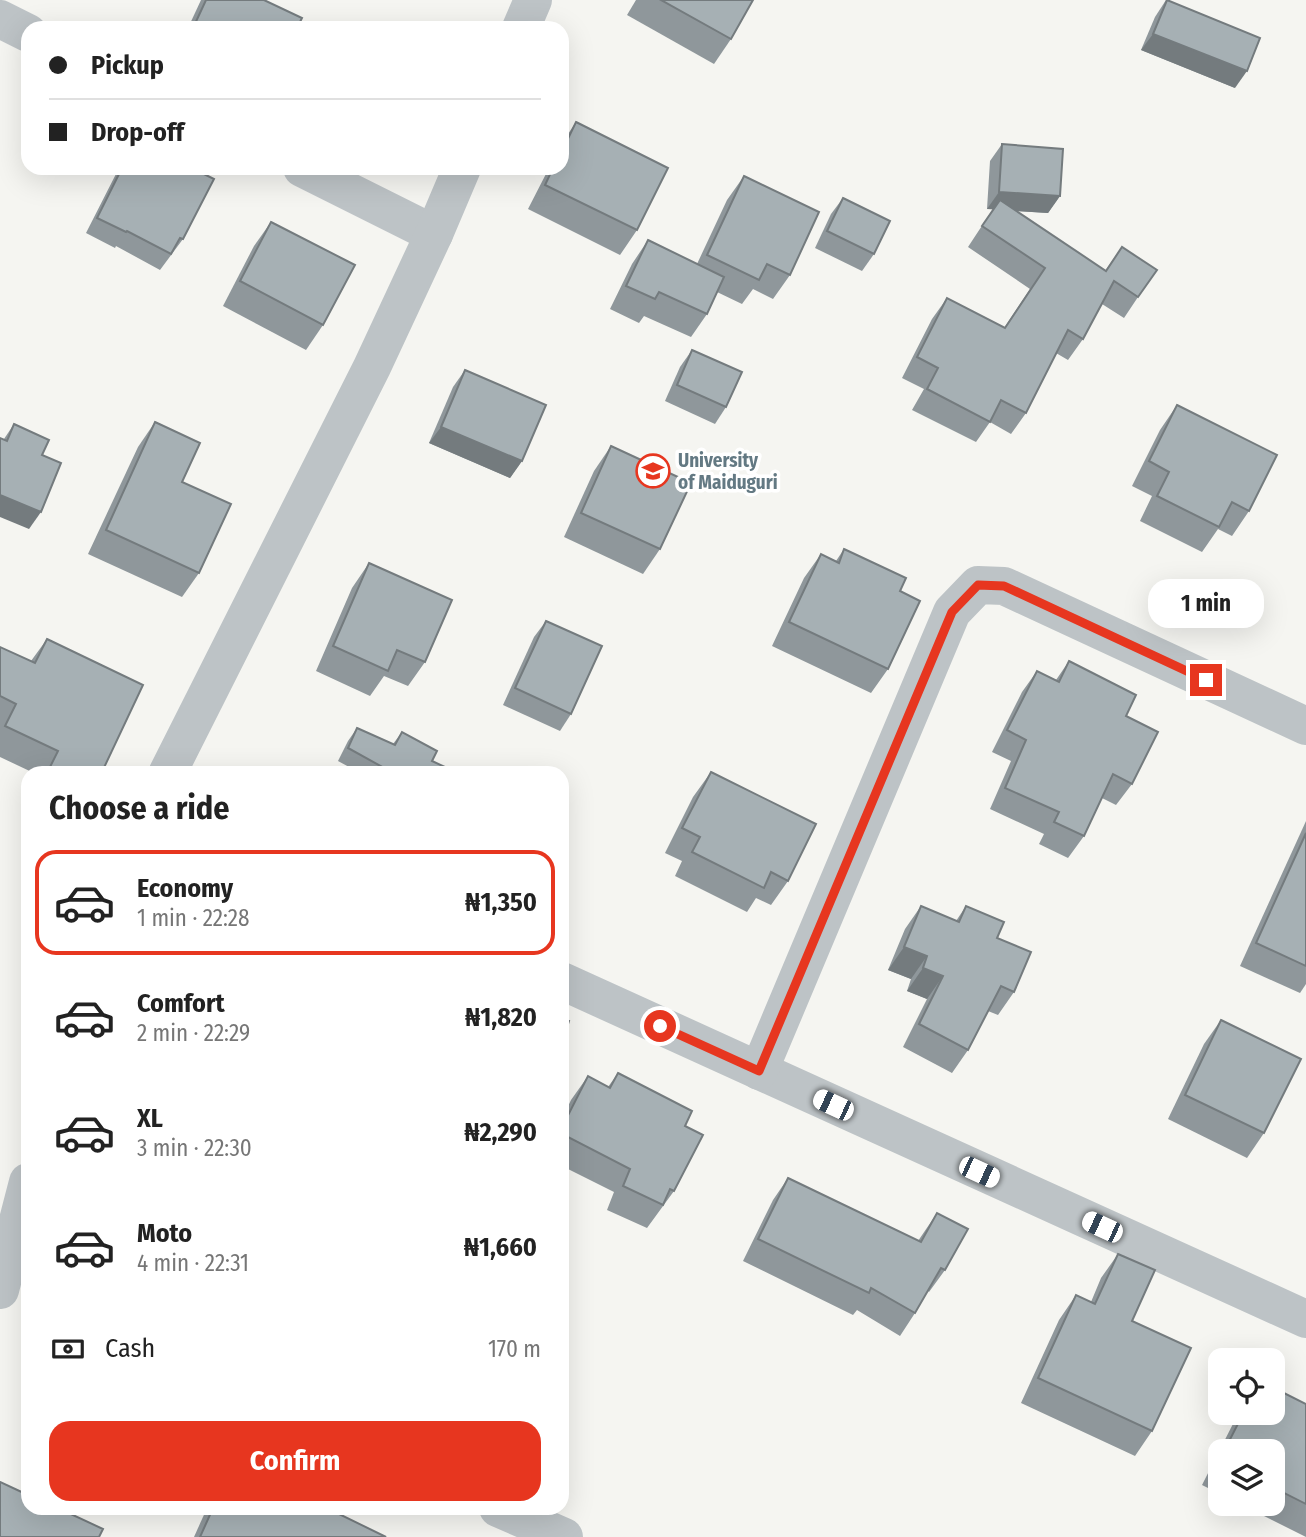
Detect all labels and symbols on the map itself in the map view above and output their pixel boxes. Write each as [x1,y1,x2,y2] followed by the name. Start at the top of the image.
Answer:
[678,449,778,494] place label: University of Maiduguri
[634,452,672,490] school or university icon: University of Maiduguri
[1148,578,1264,628] callout: 1 min
[1190,664,1222,696] route end
[644,1010,676,1042] route start
[810,1087,857,1123] car
[956,1154,1003,1190] car
[1079,1209,1126,1245] car

